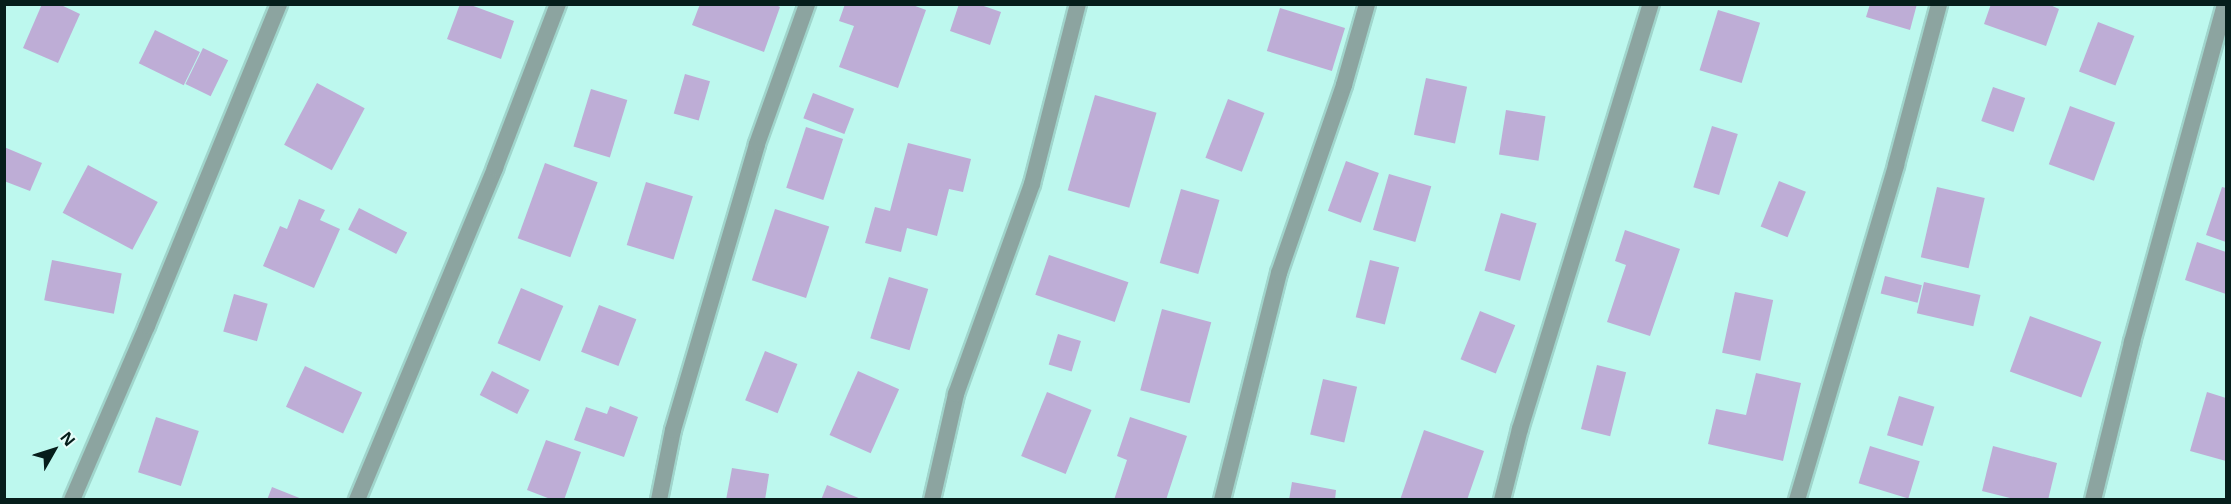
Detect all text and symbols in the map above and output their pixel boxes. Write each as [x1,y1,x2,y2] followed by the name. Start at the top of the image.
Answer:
[24,420,84,480] north arrow
[55,427,81,451] text: N

